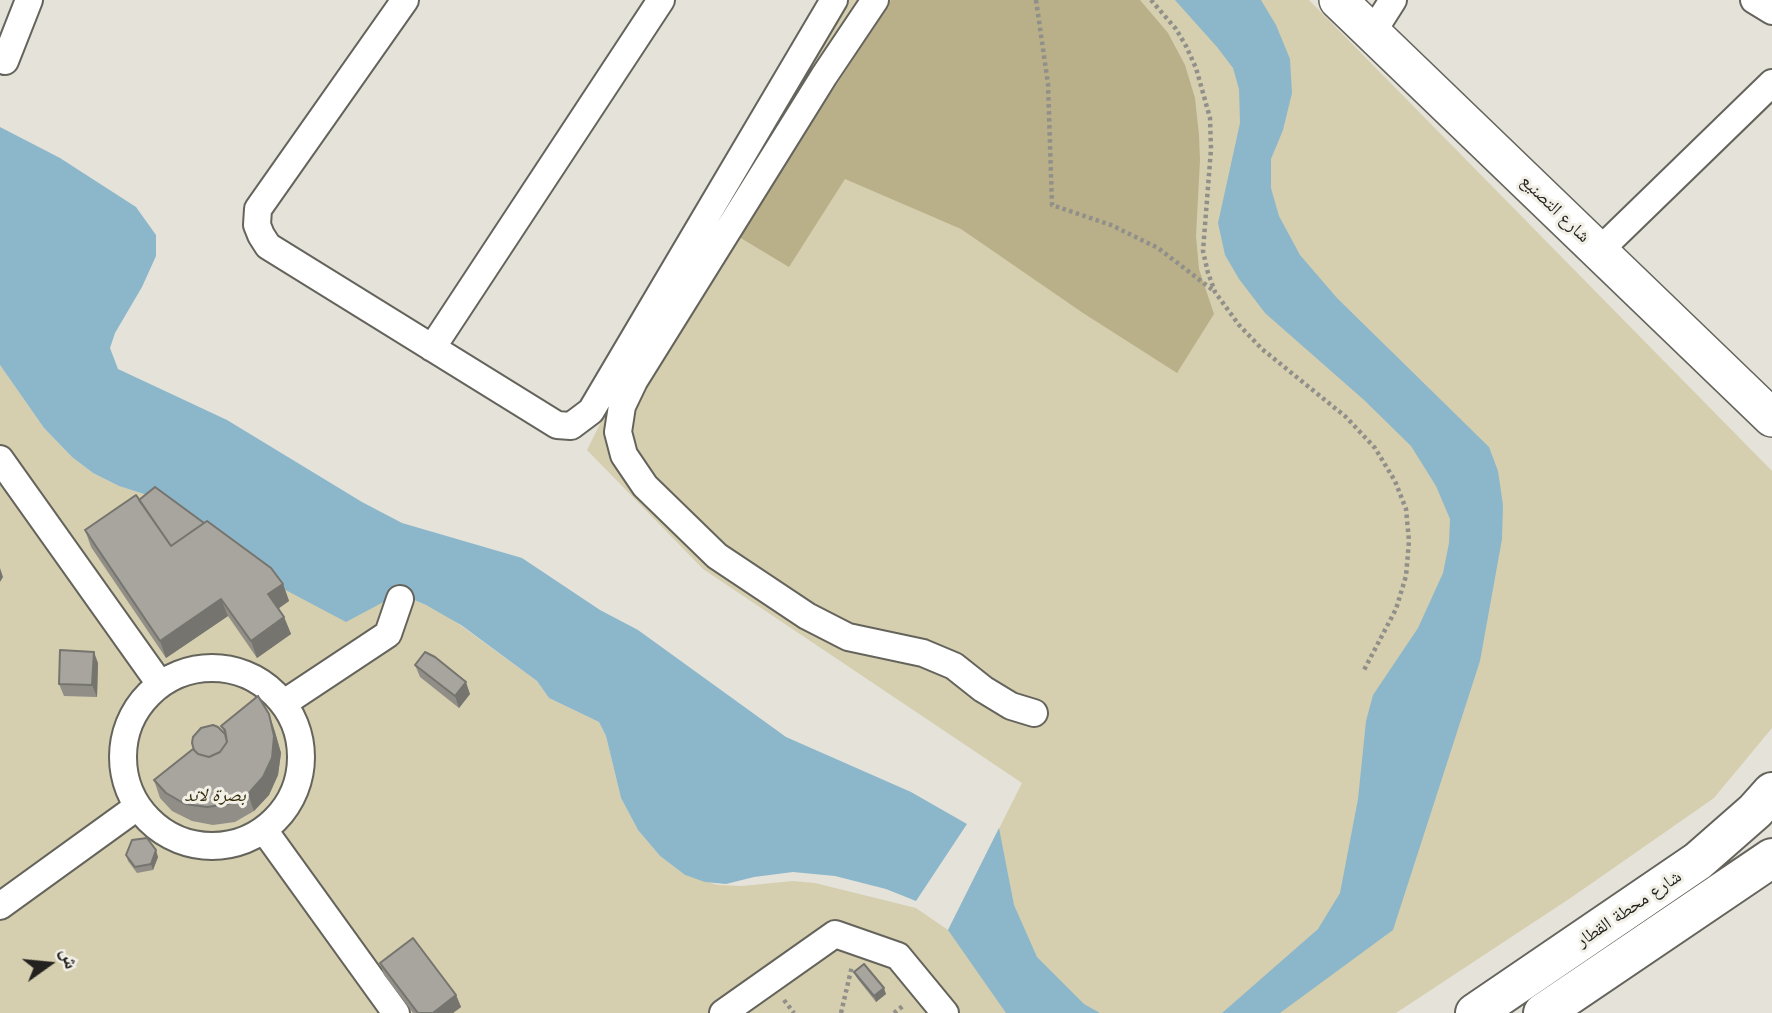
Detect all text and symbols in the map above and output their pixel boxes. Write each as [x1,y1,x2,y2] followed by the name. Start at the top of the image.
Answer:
[1516,171,1594,247] street label: شارع التصنيع
[184,785,246,807] park label: بصرة لاند
[1572,866,1686,952] street label: شارع محطة القطار
[14,929,84,999] north arrow
[56,946,83,971] text: ش

